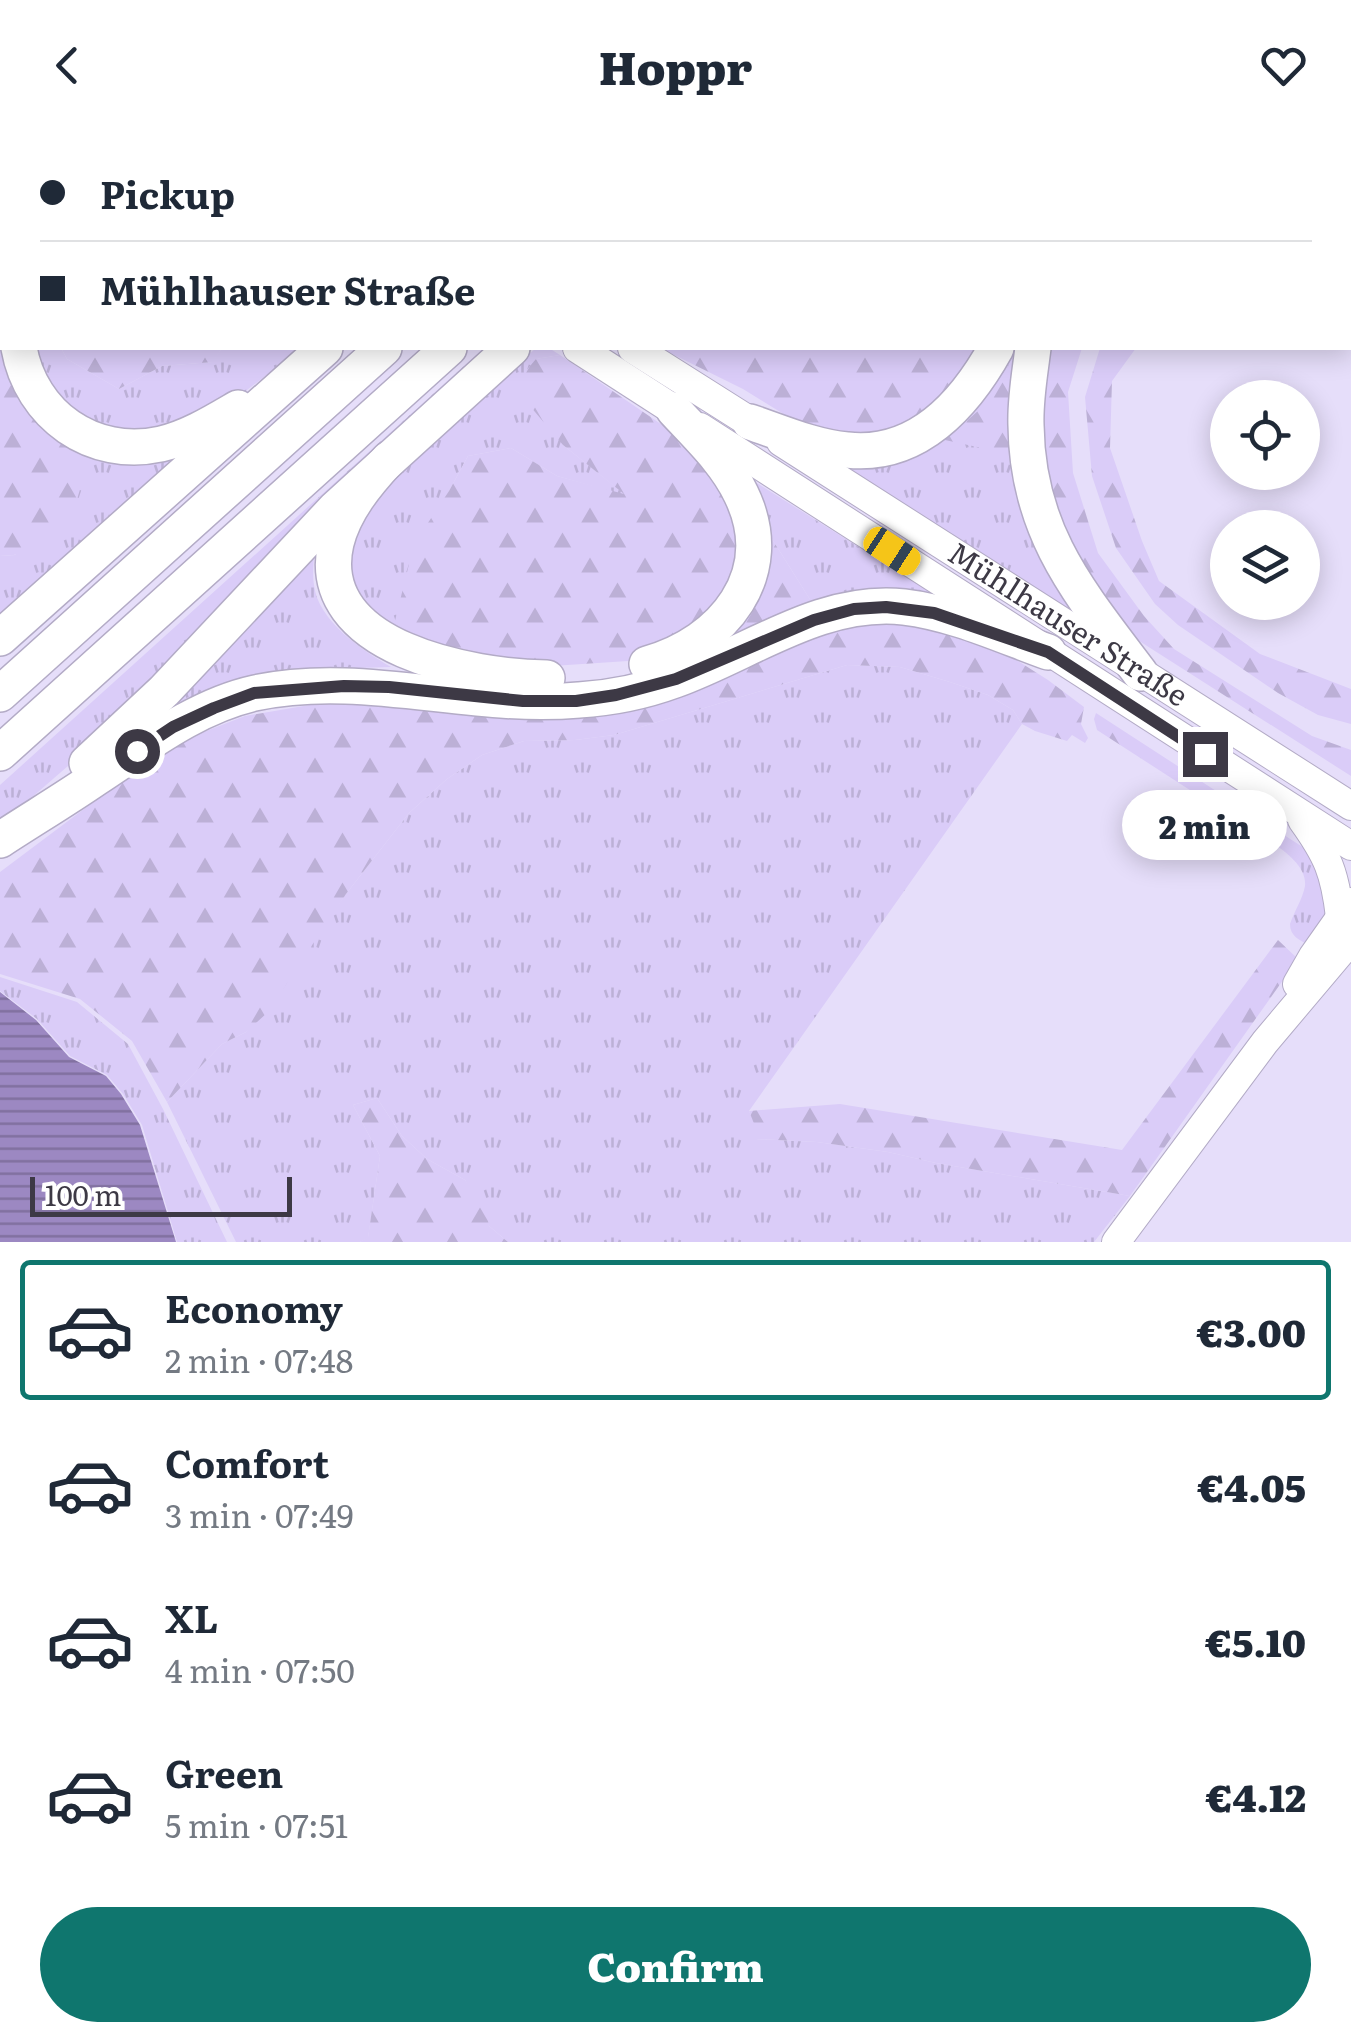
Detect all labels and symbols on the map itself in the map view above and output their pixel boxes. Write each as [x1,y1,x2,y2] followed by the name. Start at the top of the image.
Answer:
[859,522,925,580] car
[941,529,1198,715] street label: Mühlhauser Straße
[115,729,160,774] route start
[1183,732,1228,777] route end
[1122,789,1288,859] callout: 2 min
[30,1172,292,1216] scale bar

